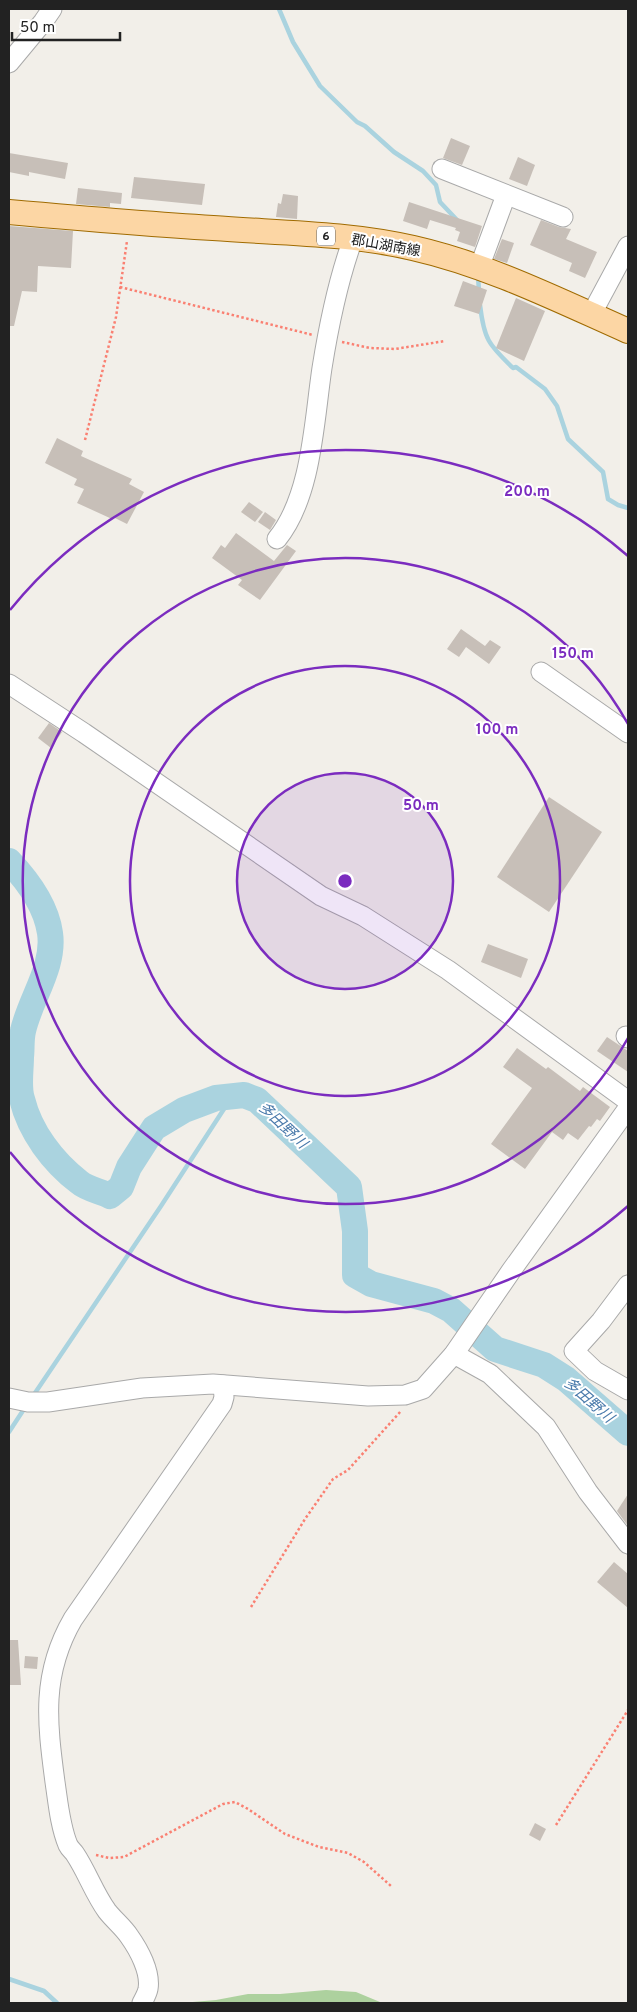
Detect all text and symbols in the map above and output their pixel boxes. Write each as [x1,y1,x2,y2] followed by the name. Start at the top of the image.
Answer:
[12,10,120,42] scale bar
[20,19,55,38] text: 50 m
[317,227,335,246] road number: 6
[350,232,422,261] street label: 郡山湖南線
[504,483,550,502] text: 200 m
[552,645,594,664] text: 150 m
[476,721,518,740] text: 100 m
[403,797,439,816] text: 50 m
[336,872,354,890] centre of rings
[254,1099,312,1155] water label: 多田野川
[559,1374,618,1429] water label: 多田野川

